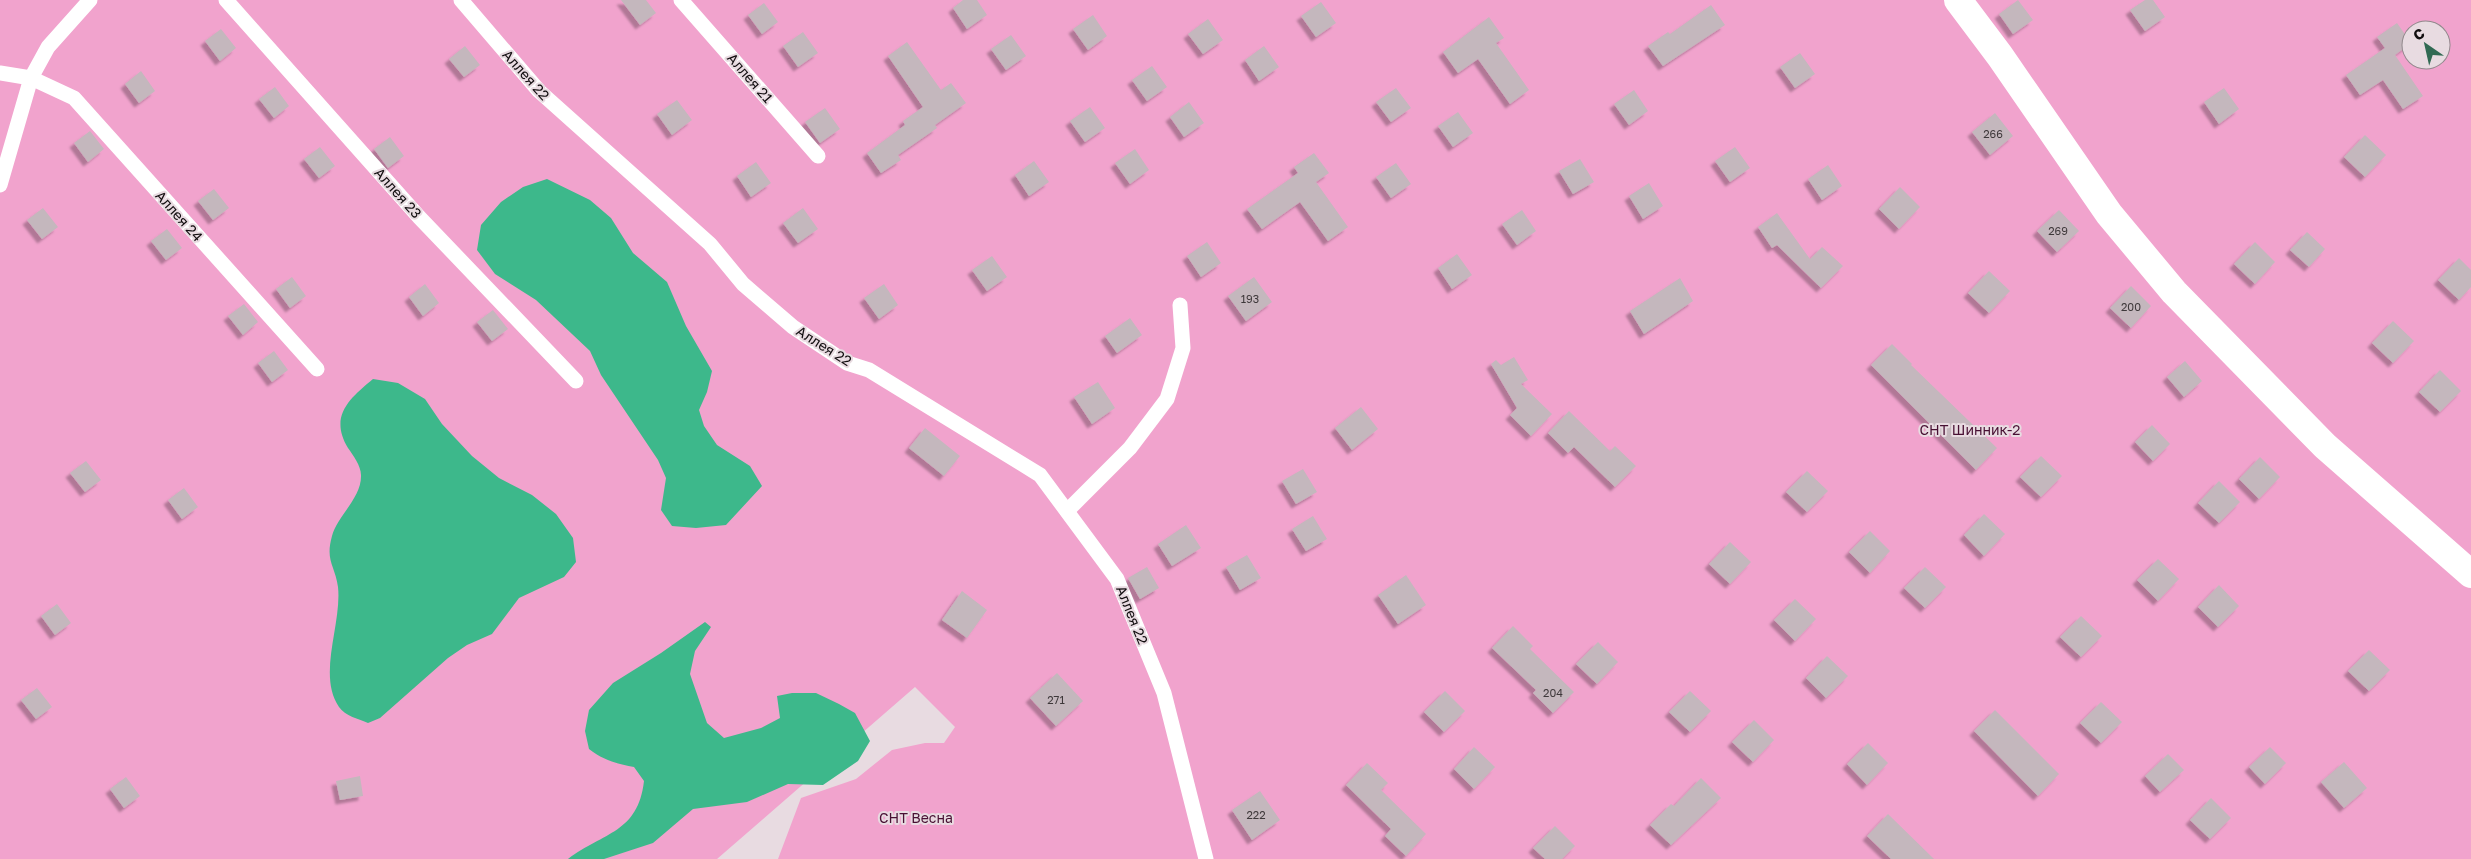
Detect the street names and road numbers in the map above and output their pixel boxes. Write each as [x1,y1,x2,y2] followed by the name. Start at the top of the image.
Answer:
[499,46,553,103] street label: Аллея 22
[724,49,777,106] street label: Аллея 21
[371,164,425,221] street label: Аллея 23
[152,187,207,245] street label: Аллея 24
[794,322,855,369] street label: Аллея 22
[1113,583,1152,647] street label: Аллея 22

